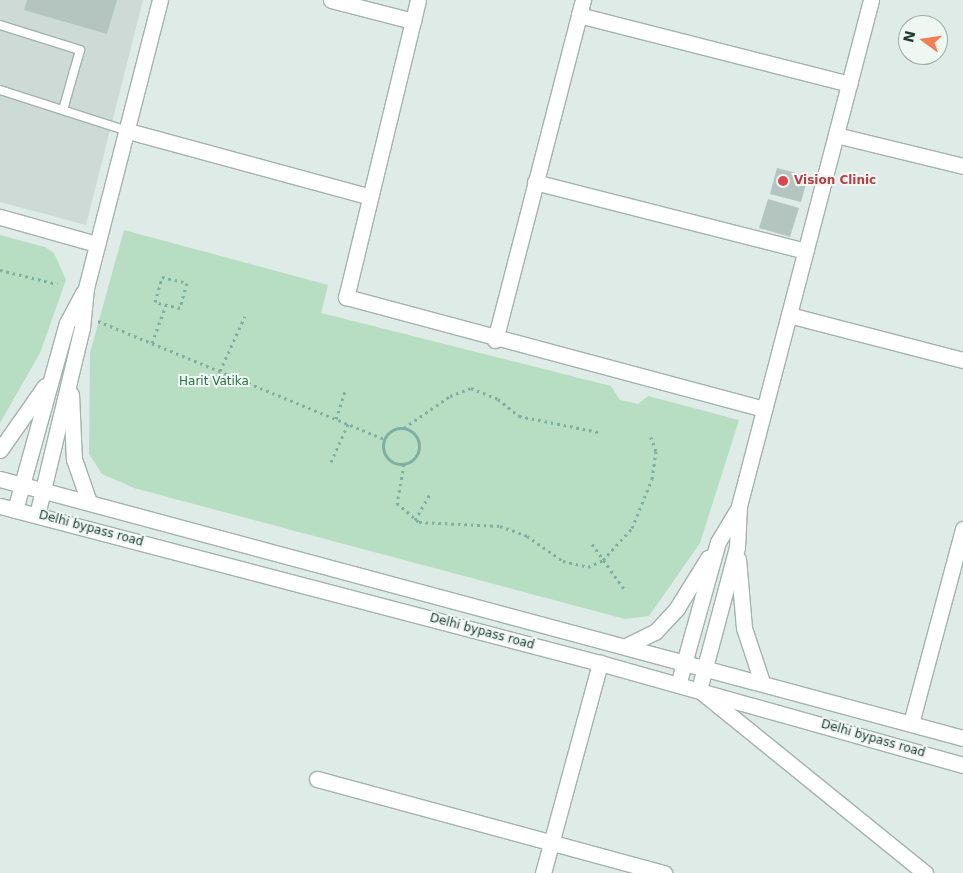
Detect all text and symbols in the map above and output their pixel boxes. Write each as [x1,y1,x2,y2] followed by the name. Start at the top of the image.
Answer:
[898,15,948,65] north arrow
[900,29,919,44] text: N
[776,174,790,188] marker: Vision Clinic
[794,174,876,188] place label: Vision Clinic
[179,375,249,389] park label: Harit Vatika
[37,508,145,550] street label: Delhi bypass road
[428,611,536,653] street label: Delhi bypass road
[819,717,927,761] street label: Delhi bypass road

